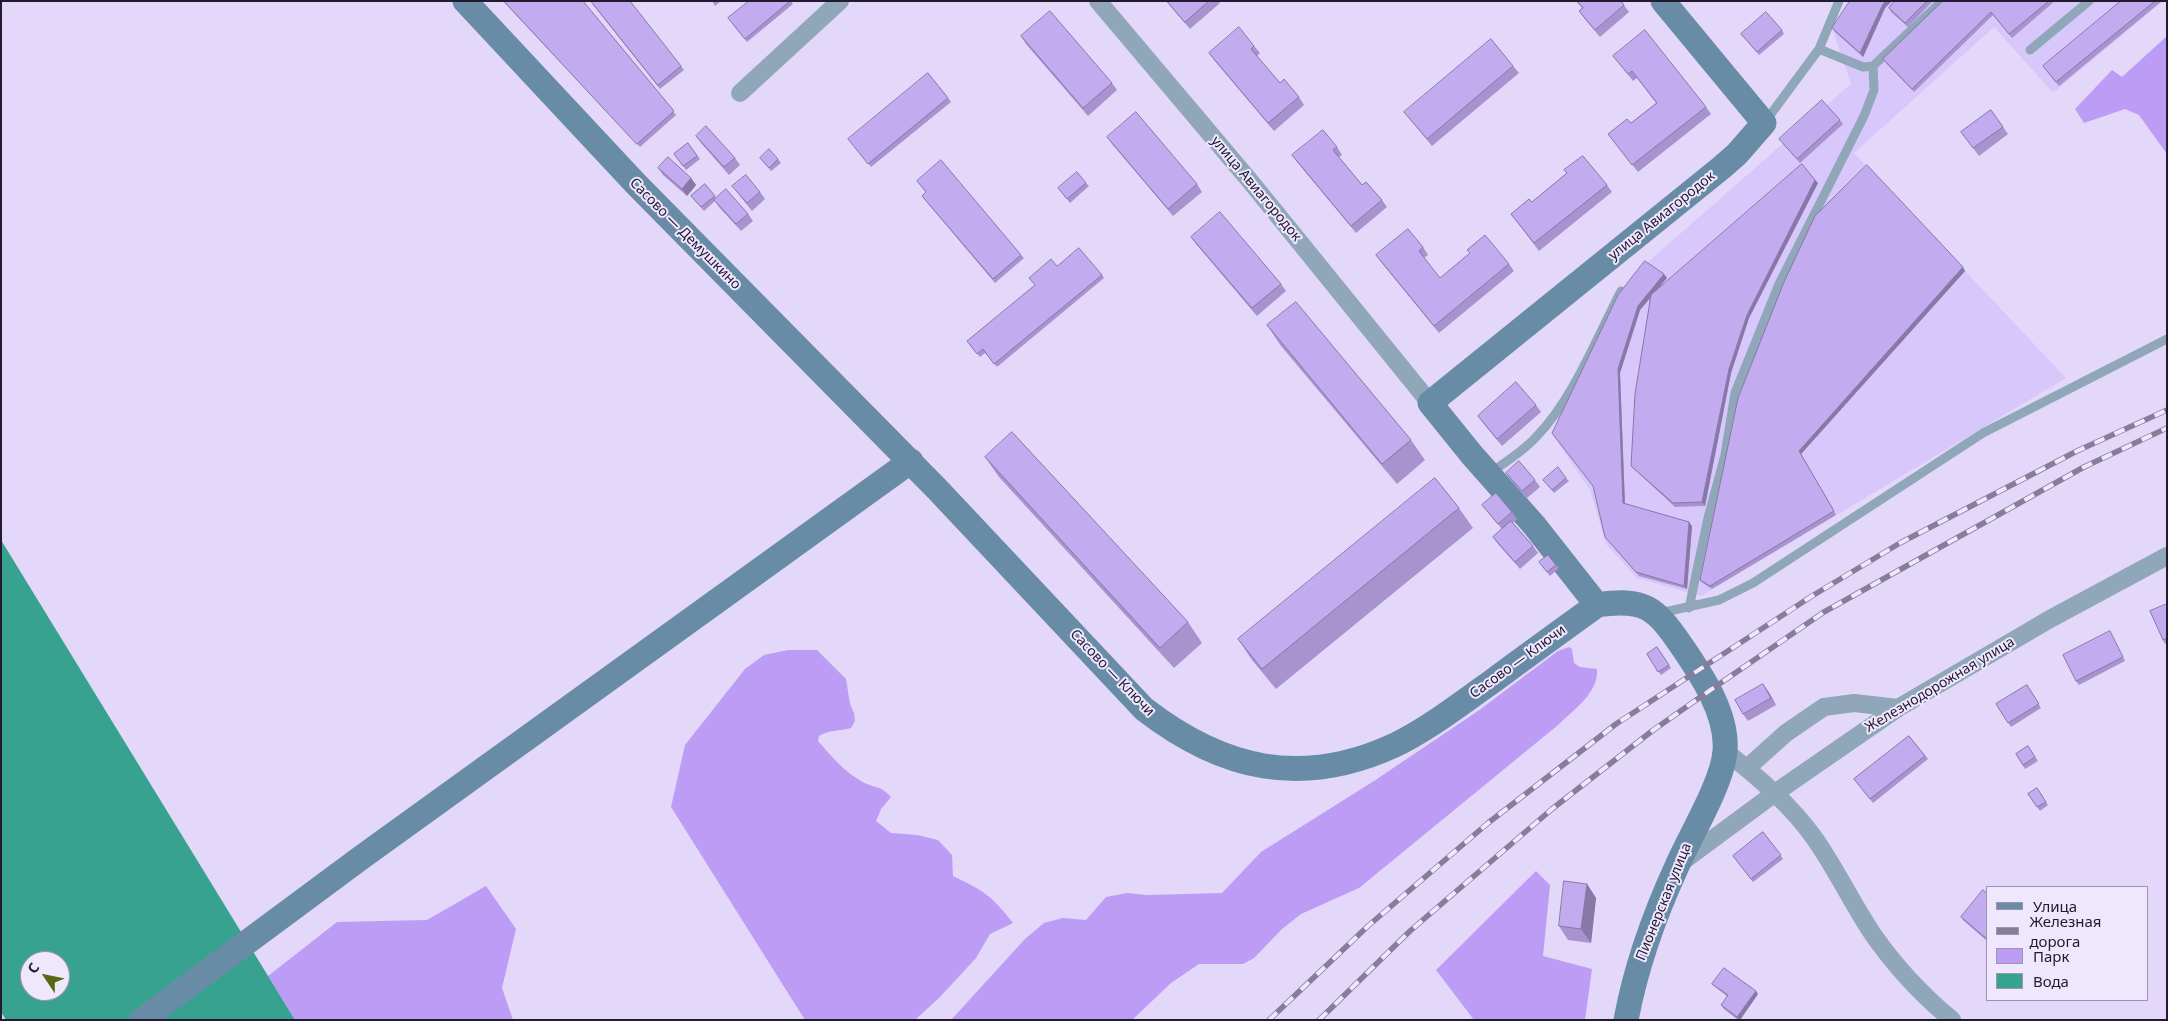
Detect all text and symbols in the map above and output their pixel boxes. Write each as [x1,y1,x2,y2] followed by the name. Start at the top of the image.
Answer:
[1207,133,1305,245] street label: улица Авиагородок
[1605,168,1719,264] street label: улица Авиагородок
[626,175,744,293] street label: Сасово — Демушкино
[1467,622,1569,702] street label: Сасово — Ключи
[1066,626,1158,720] street label: Сасово — Ключи
[1862,634,2018,736] street label: Железнодорожная улица
[1633,841,1695,963] street label: Пионерская улица
[1986,886,2148,1001] legend
[2033,896,2077,916] text: Улица
[2029,911,2102,951] text: Железная дорога
[2033,946,2069,966] text: Парк
[20,951,70,1001] north arrow
[23,959,43,977] text: С
[2033,971,2069,991] text: Вода

